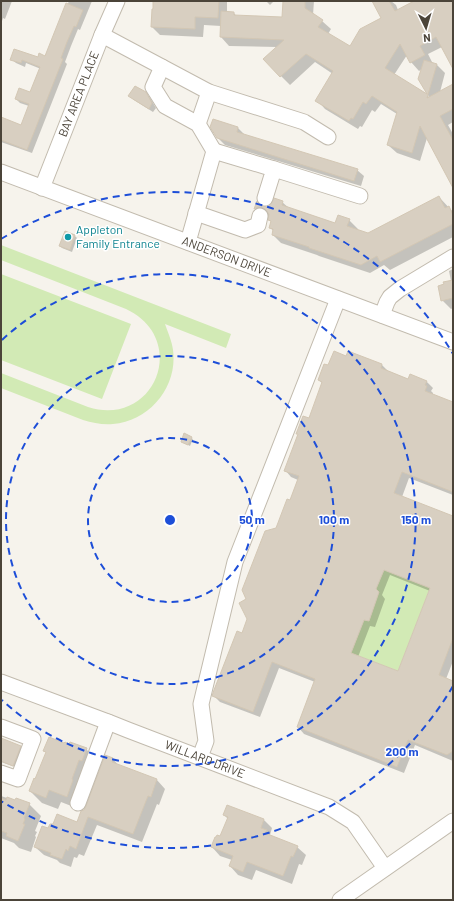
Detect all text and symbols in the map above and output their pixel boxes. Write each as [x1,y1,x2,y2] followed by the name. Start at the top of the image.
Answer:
[406,8,446,48] north arrow
[423,32,431,45] text: N
[55,49,101,138] street label: BAY AREA PLACE
[76,222,160,250] place label: Appleton Family Entrance
[63,232,73,242] marker: Appleton Family Entrance
[180,233,274,279] street label: ANDERSON DRIVE
[239,512,265,526] text: 50 m
[319,512,349,526] text: 100 m
[401,512,431,526] text: 150 m
[163,513,177,527] centre of rings
[163,737,247,780] street label: WILLARD DRIVE
[386,744,418,758] text: 200 m

